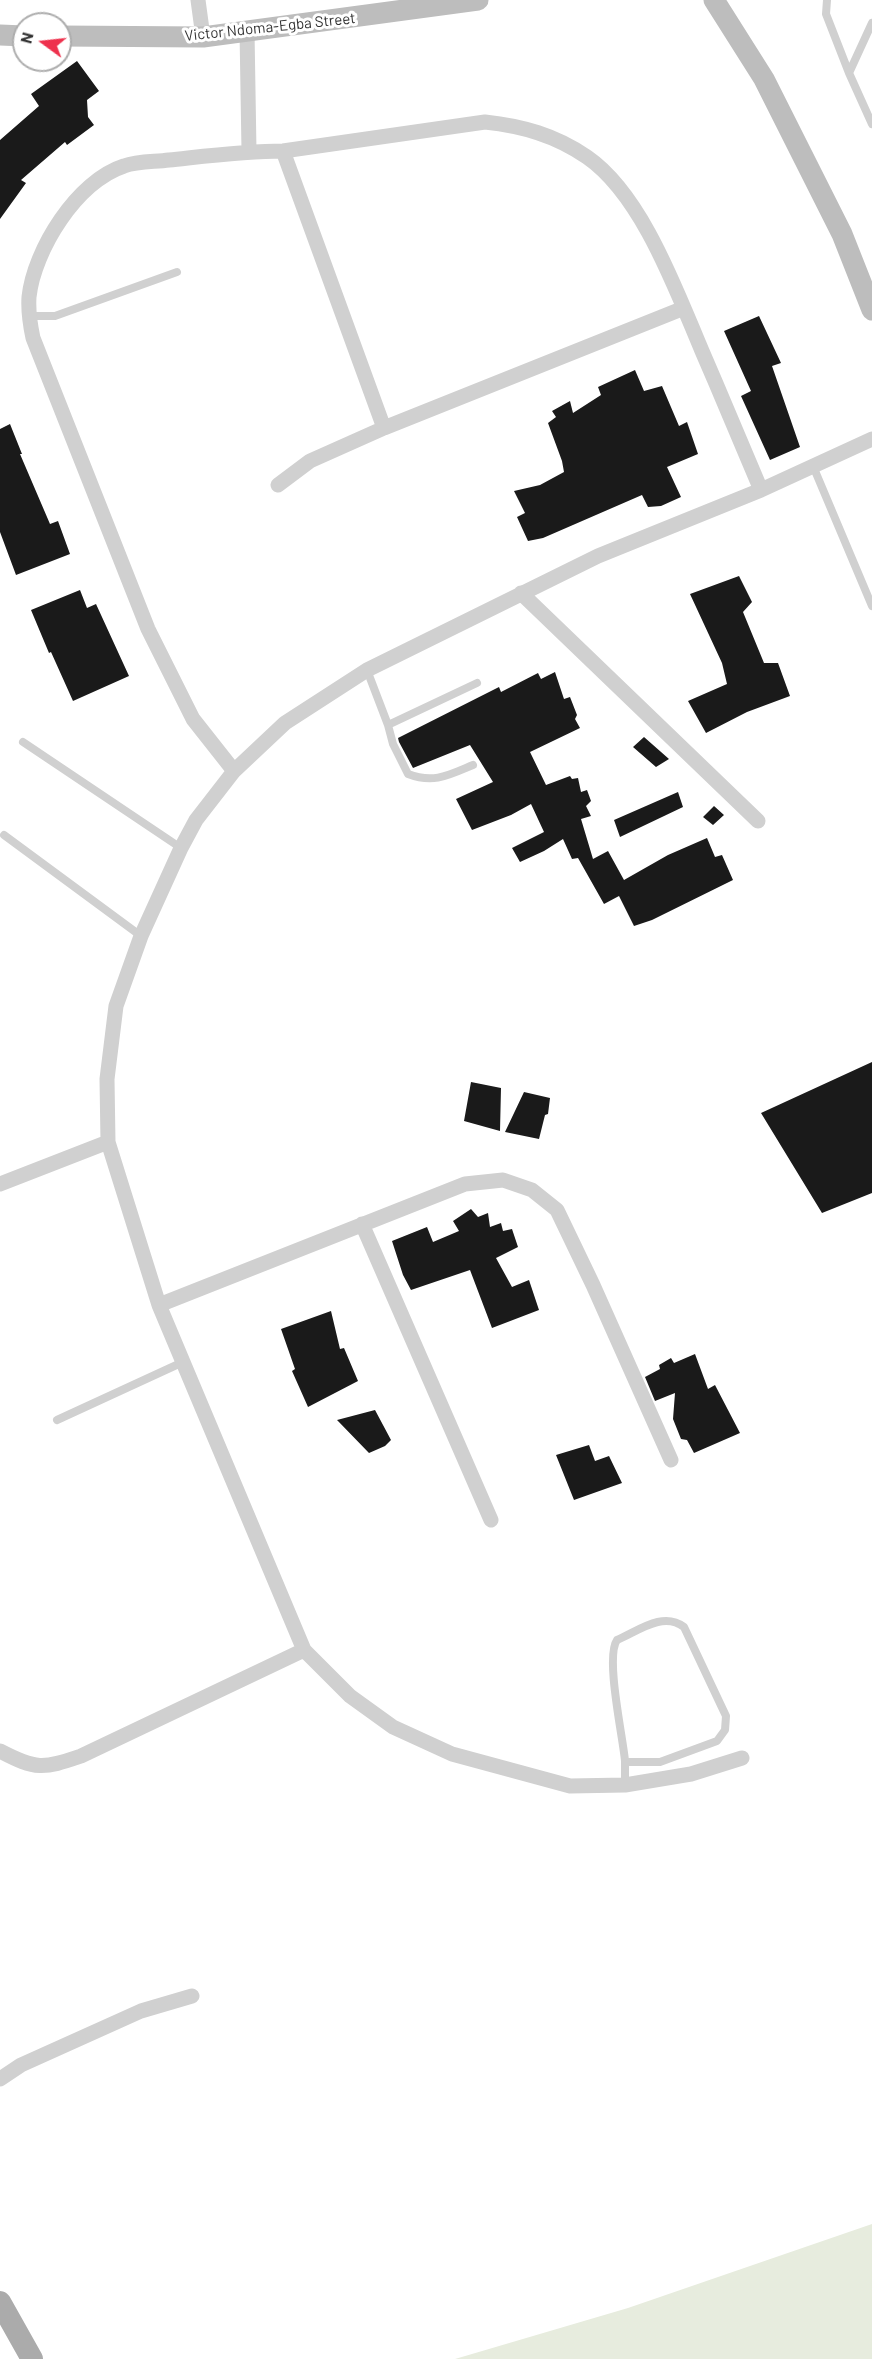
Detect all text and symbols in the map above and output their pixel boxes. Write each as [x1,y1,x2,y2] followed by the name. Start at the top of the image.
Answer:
[184,9,356,45] street label: Victor Ndoma-Egba Street
[12,12,72,72] north arrow
[16,30,37,45] text: N

